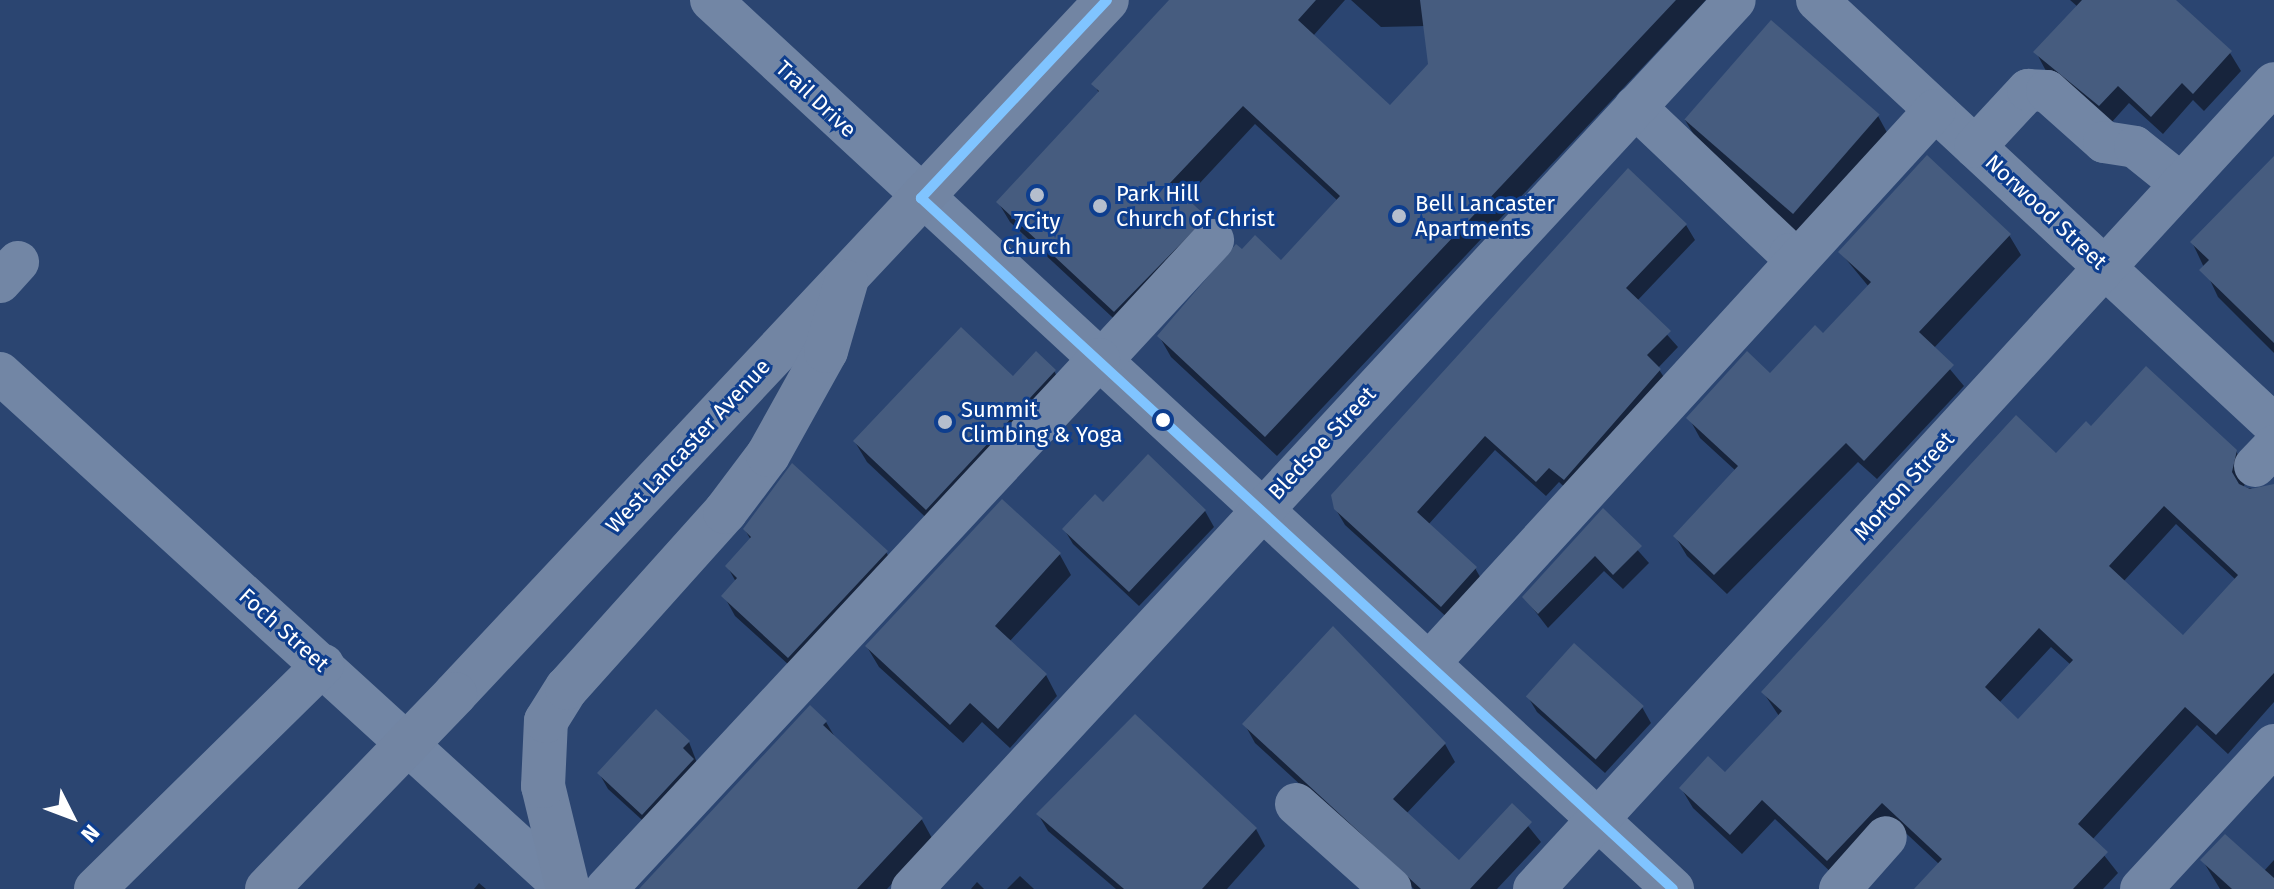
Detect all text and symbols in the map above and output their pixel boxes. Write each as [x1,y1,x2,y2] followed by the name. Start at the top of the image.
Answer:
[770,55,862,143] street label: Trail Drive
[1980,149,2112,275] street label: Norwood Street
[1116,180,1275,232] place label: Park Hill Church of Christ
[1028,186,1046,204] marker: 7City Church
[1415,190,1555,242] place label: Bell Lancaster Apartments
[1091,197,1109,215] marker: Park Hill Church of Christ
[1390,207,1408,225] marker: Bell Lancaster Apartments
[1002,208,1072,260] place label: 7City Church
[600,353,776,539] street label: West Lancaster Avenue
[1263,381,1381,505] street label: Bledsoe Street
[961,396,1123,448] place label: Summit Climbing & Yoga
[1155,412,1171,428] unlabelled marker
[936,413,954,431] marker: Summit Climbing & Yoga
[1848,426,1960,546] street label: Morton Street
[234,583,334,677] street label: Foch Street
[32,777,112,857] north arrow
[75,819,105,848] text: N

